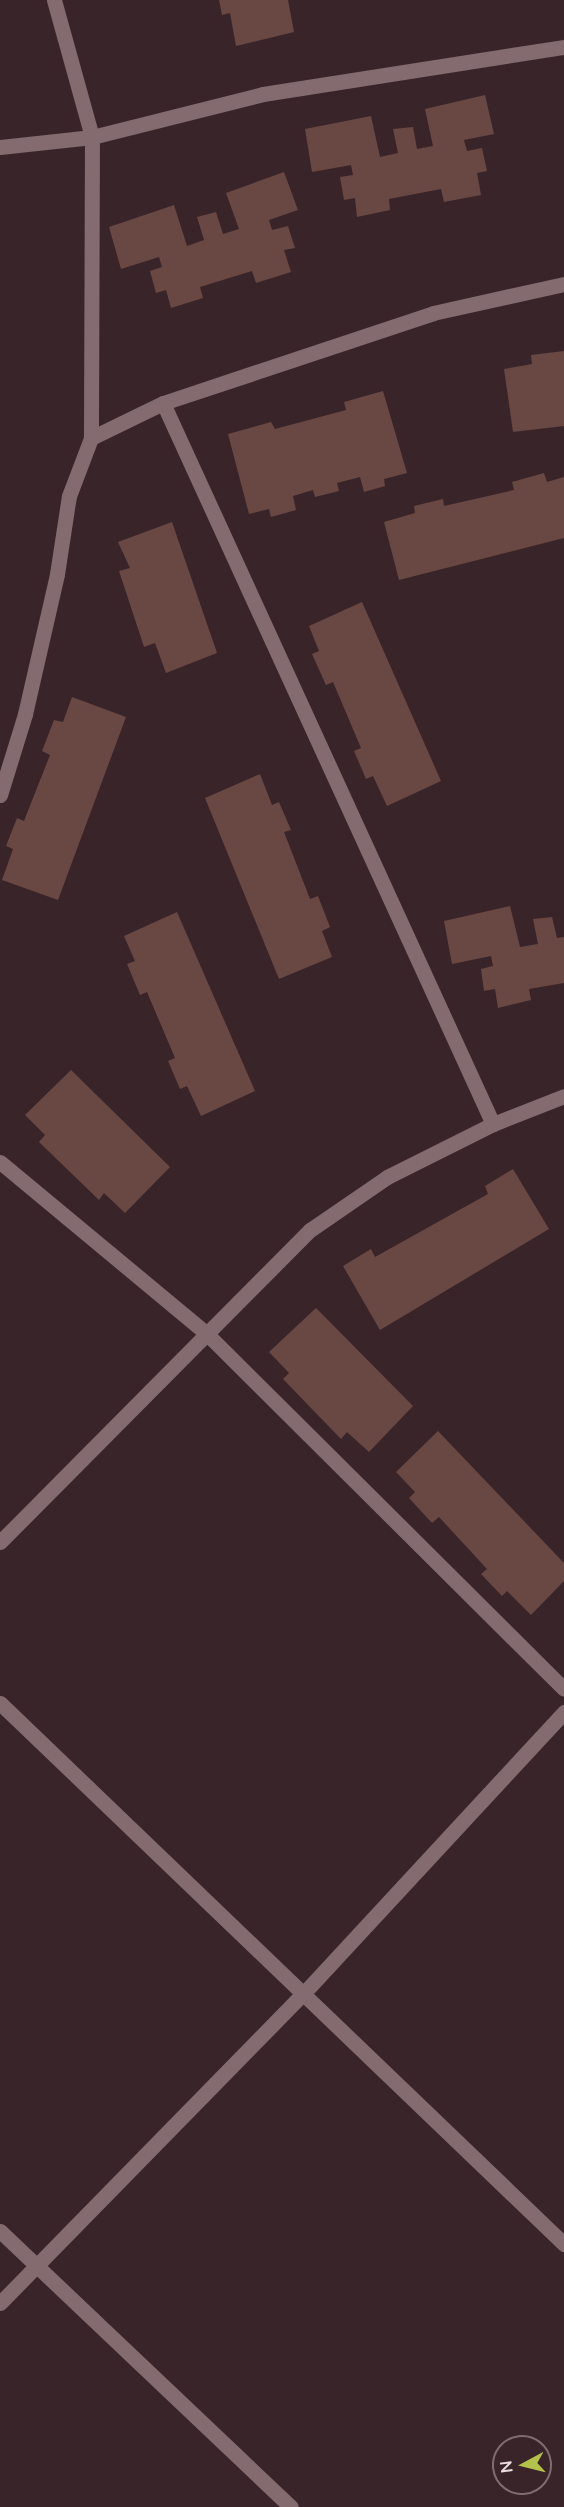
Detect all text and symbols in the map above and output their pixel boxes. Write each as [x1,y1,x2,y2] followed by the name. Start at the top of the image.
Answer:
[492,2435,552,2495] north arrow
[495,2460,516,2474] text: N

